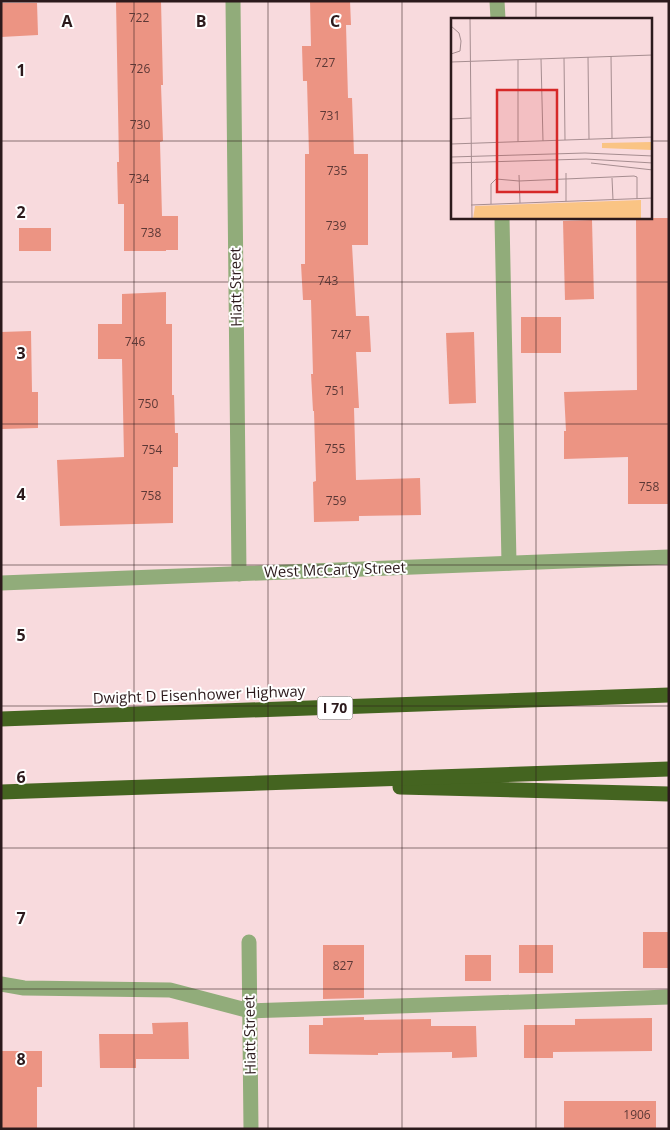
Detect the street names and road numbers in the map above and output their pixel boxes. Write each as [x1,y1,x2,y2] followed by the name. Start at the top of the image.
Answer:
[224,247,246,327] street label: Hiatt Street
[264,557,406,581] street label: West McCarty Street
[92,680,306,708] street label: Dwight D Eisenhower Highway
[318,696,352,720] road number: I 70
[238,995,260,1075] street label: Hiatt Street

